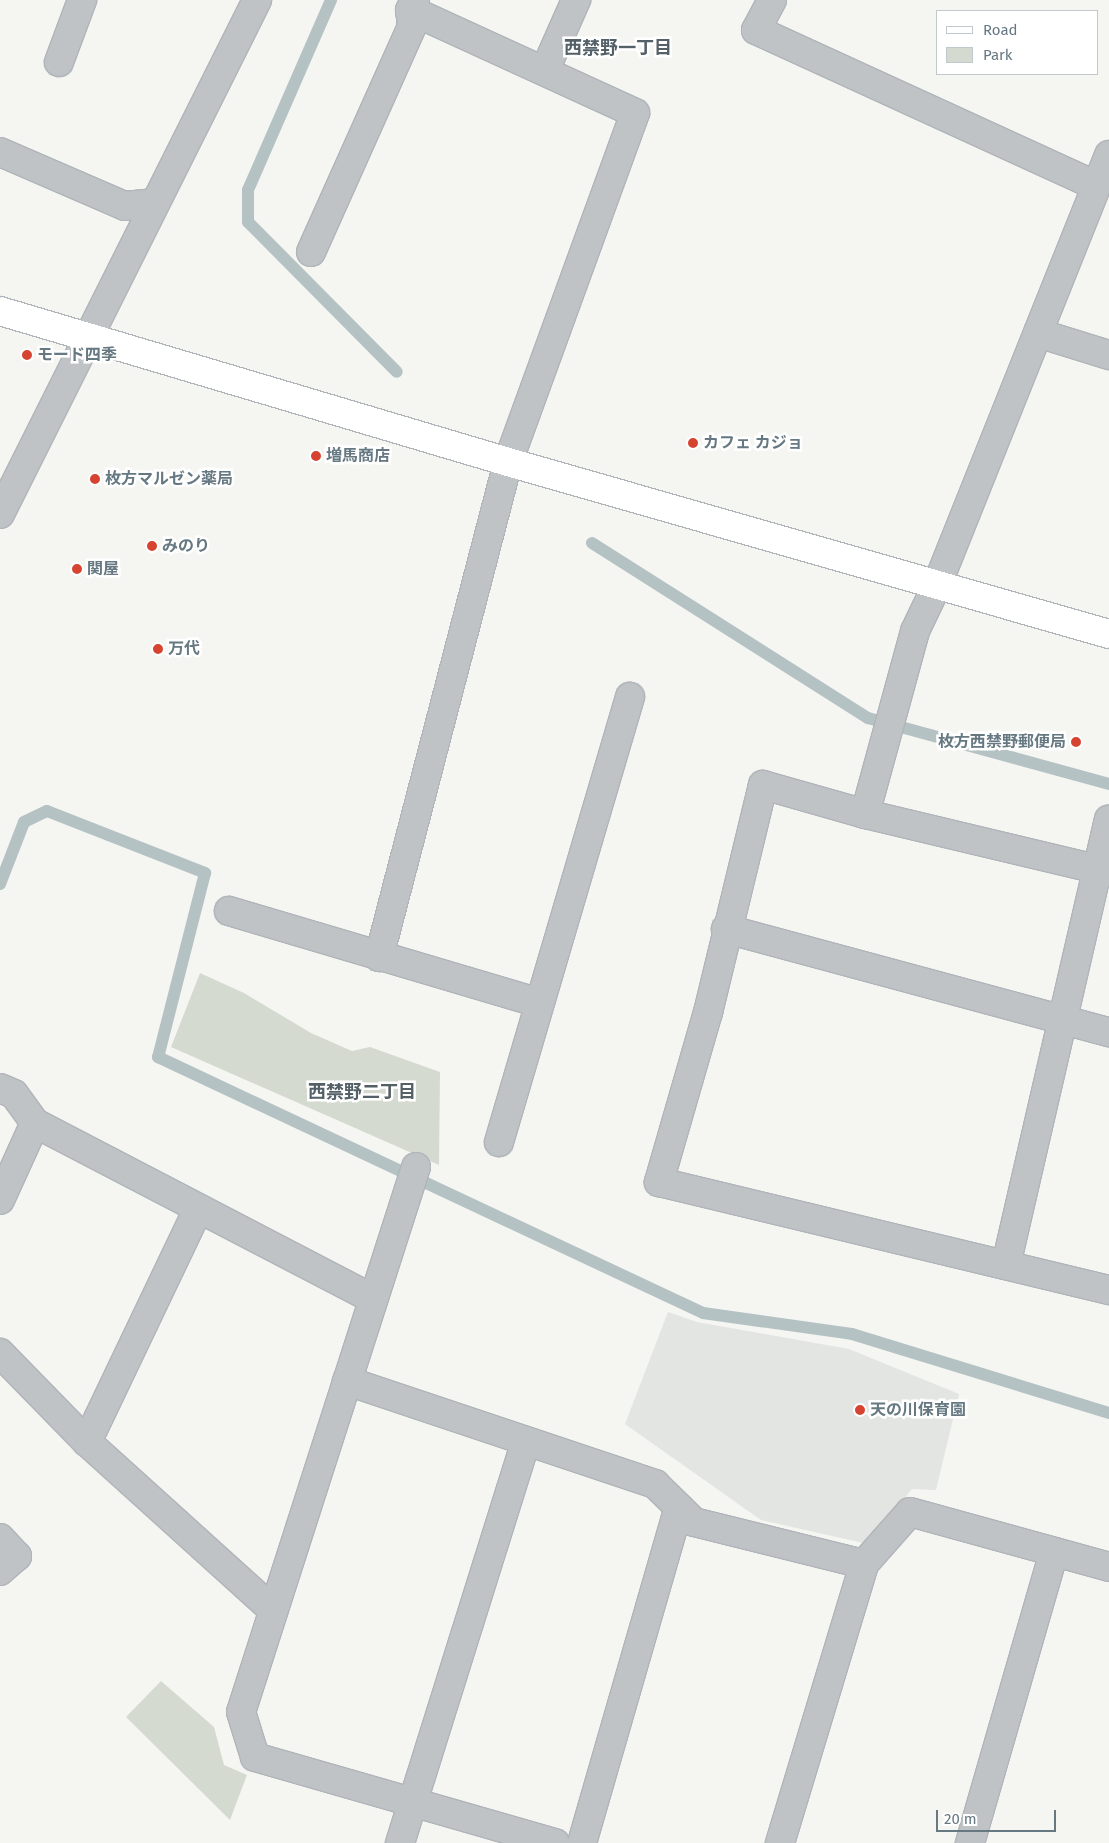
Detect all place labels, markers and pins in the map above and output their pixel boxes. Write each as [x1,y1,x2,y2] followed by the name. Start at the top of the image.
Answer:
[37,345,117,365] place label: モード四季
[21,349,33,361] marker: モード四季
[703,433,803,453] place label: カフェ カジョ
[687,437,699,449] marker: カフェ カジョ
[326,446,390,466] place label: 増馬商店
[310,450,322,462] marker: 増馬商店
[105,469,233,489] place label: 枚方マルゼン薬局
[89,473,101,485] marker: 枚方マルゼン薬局
[162,536,210,556] place label: みのり
[146,540,158,552] marker: みのり
[87,559,119,579] place label: 関屋
[71,563,83,575] marker: 関屋
[168,639,200,659] place label: 万代
[152,643,164,655] marker: 万代
[938,732,1066,752] place label: 枚方西禁野郵便局
[1070,736,1082,748] marker: 枚方西禁野郵便局
[870,1400,966,1420] place label: 天の川保育園
[854,1404,866,1416] marker: 天の川保育園

